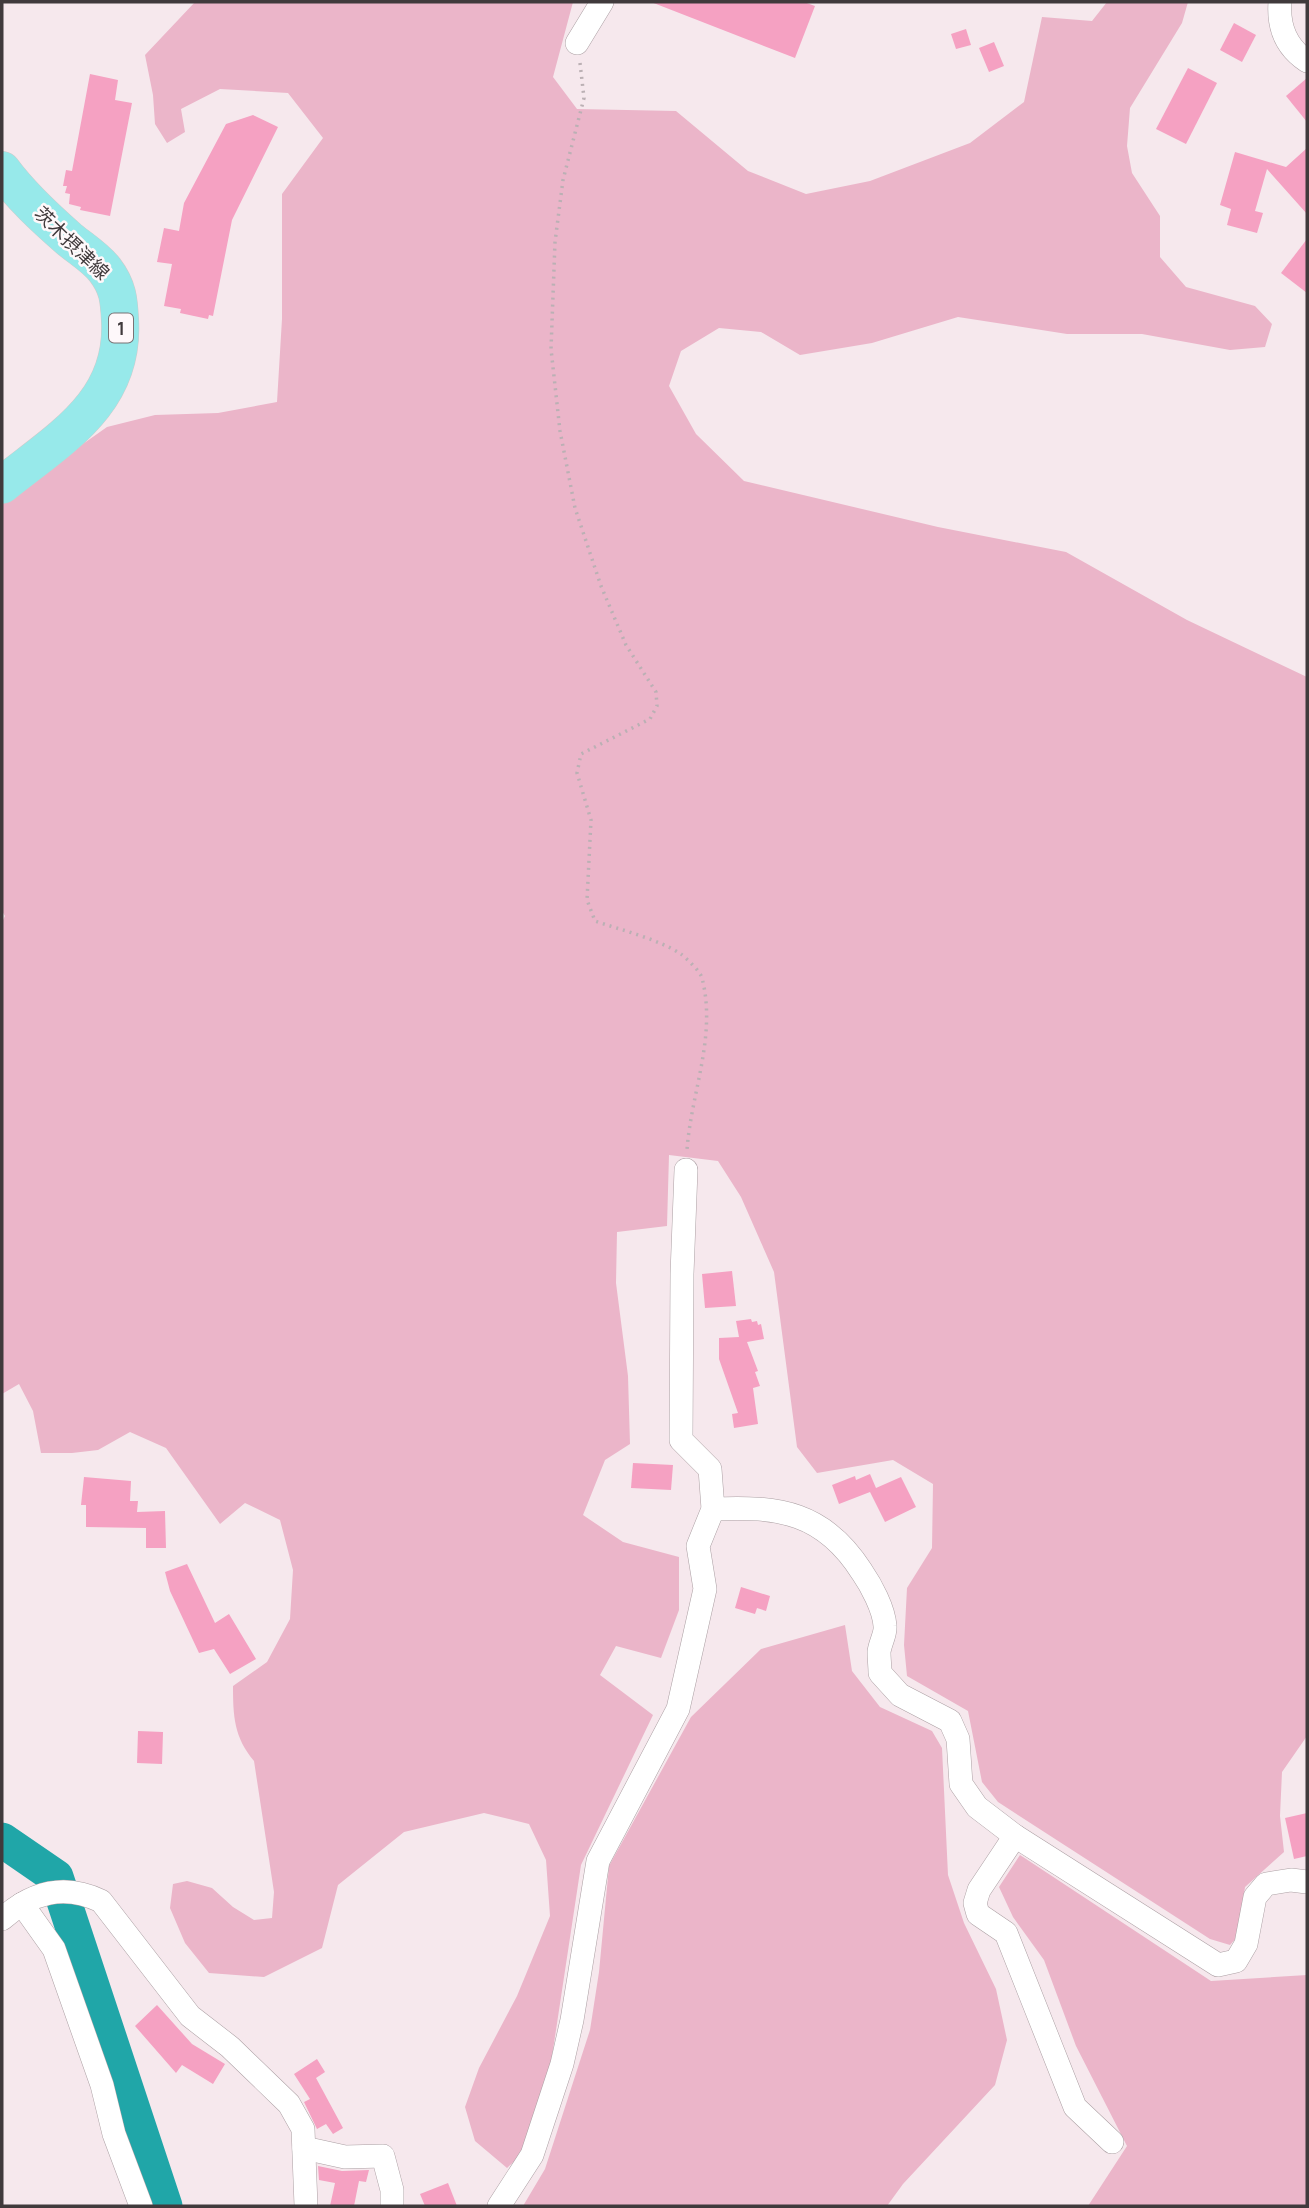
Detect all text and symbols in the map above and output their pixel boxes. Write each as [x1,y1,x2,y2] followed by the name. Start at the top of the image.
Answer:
[29,201,115,285] street label: 茨木摂津線
[109,314,133,342] road number: 1

